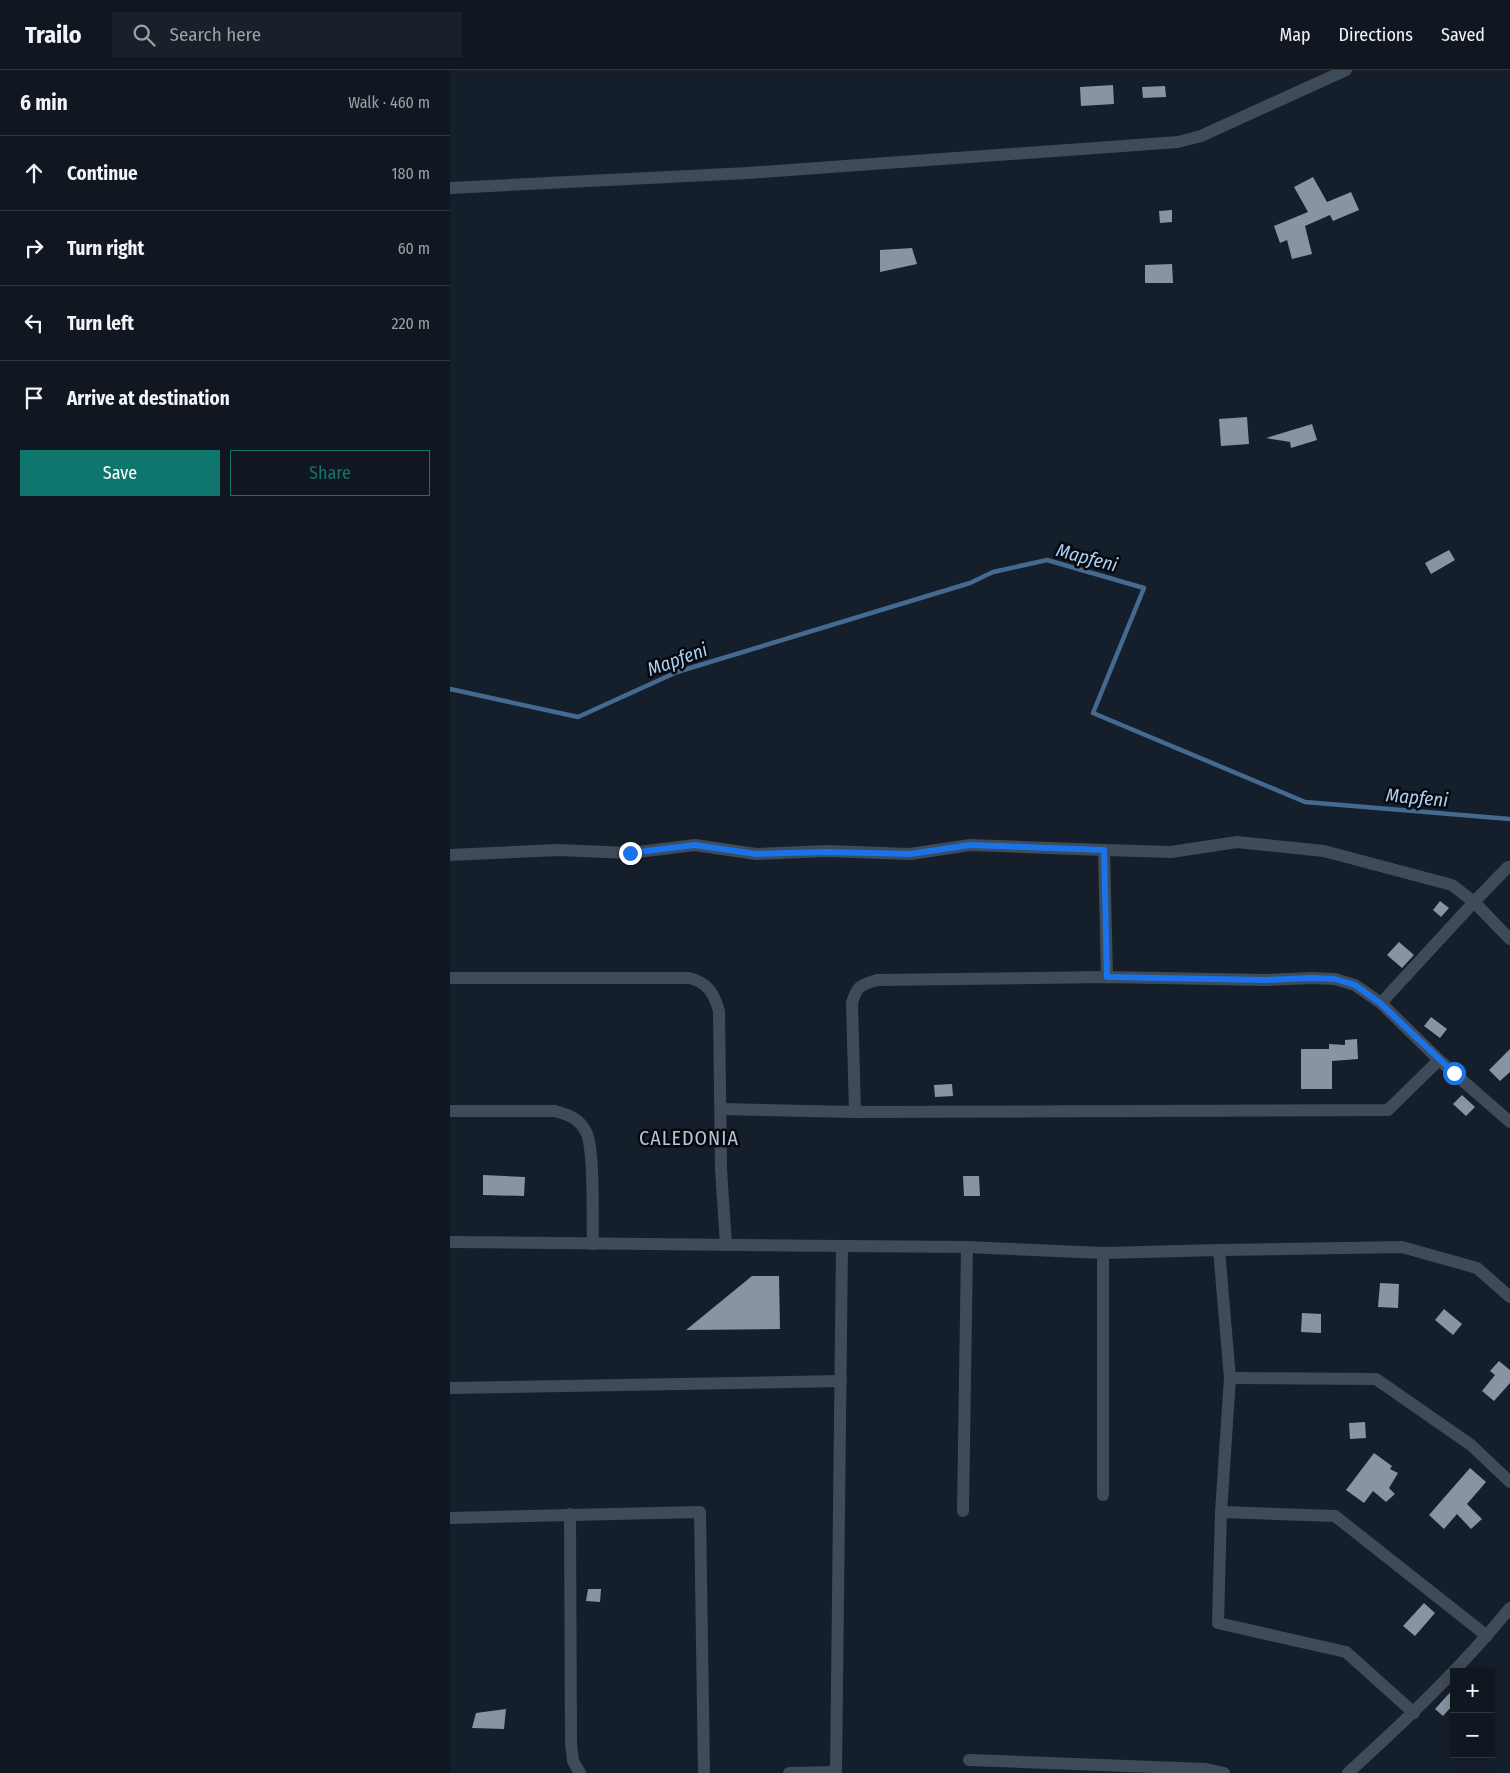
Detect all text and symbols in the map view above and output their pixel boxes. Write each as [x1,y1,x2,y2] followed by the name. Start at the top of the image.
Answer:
[112,12,462,57] search box
[25,21,82,49] text: Trailo
[130,21,158,49] icon: search
[170,23,261,46] text: Search here
[1279,24,1311,46] text: Map
[1339,24,1413,46] text: Directions
[1441,24,1485,46] text: Saved
[20,90,68,116] text: 6 min
[348,93,430,112] text: Walk · 460 m
[20,159,48,187] icon: ahead
[67,162,138,185] text: Continue
[391,164,430,183] text: 180 m
[20,234,48,262] icon: right
[67,237,144,260] text: Turn right
[398,239,430,258] text: 60 m
[20,309,48,337] icon: left
[67,312,134,335] text: Turn left
[391,314,430,333] text: 220 m
[20,384,48,412] icon: arrive
[67,387,230,410] text: Arrive at destination
[20,450,220,496] button: Save
[230,450,430,496] button: Share
[1054,538,1120,577] water label: Mapfeni
[644,638,711,681] water label: Mapfeni
[1385,783,1449,812] water label: Mapfeni
[619,842,642,865] route end
[1443,1062,1466,1085] route start
[639,1126,739,1150] district label: CALEDONIA
[1450,1668,1495,1758] map controls
[1450,1668,1495,1713] button: +
[1450,1713,1495,1758] button: −

